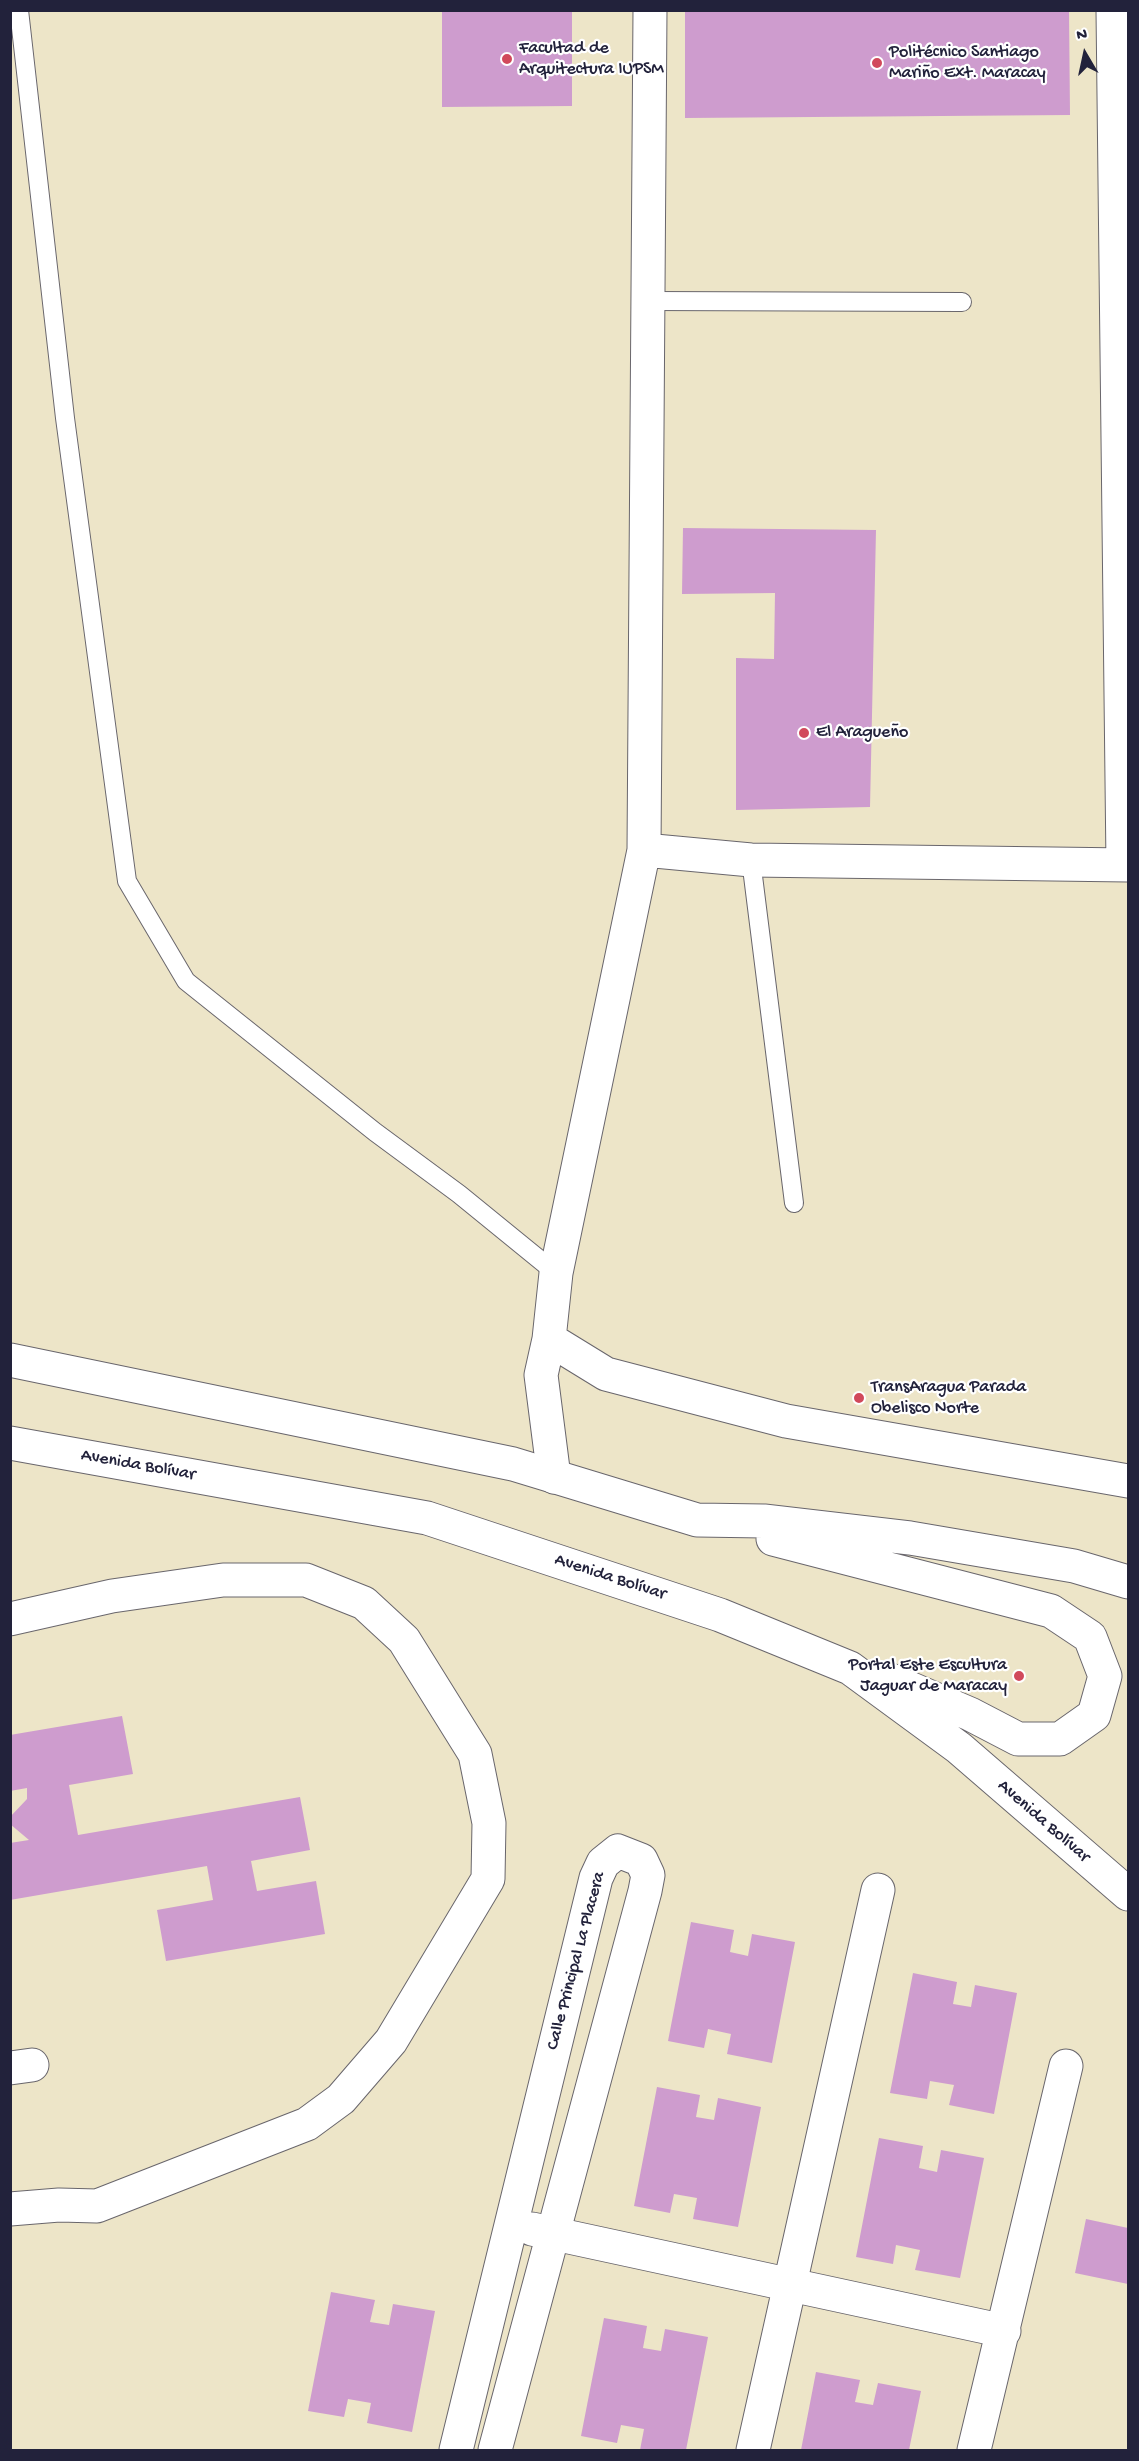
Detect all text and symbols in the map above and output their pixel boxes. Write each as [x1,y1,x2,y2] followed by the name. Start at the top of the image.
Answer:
[1055,24,1115,84] north arrow
[1075,26,1089,46] text: N
[519,38,664,80] place label: Facultad de Arquitectura IUPSM
[889,42,1046,84] place label: Politécnico Santiago Mariño Ext. Maracay
[500,52,514,66] marker: Facultad de Arquitectura IUPSM
[870,56,884,70] marker: Politécnico Santiago Mariño Ext. Maracay
[816,722,908,744] place label: El Aragueño
[797,726,811,740] marker: El Aragueño
[871,1377,1026,1420] place label: TransAragua Parada Obelisco Norte
[852,1391,866,1405] marker: TransAragua Parada Obelisco Norte
[79,1445,197,1487] street label: Avenida Bolívar
[552,1550,668,1606] street label: Avenida Bolívar
[849,1655,1007,1698] place label: Portal Este Escultura Jaguar de Maracay
[1012,1669,1026,1683] marker: Portal Este Escultura Jaguar de Maracay
[992,1776,1094,1868] street label: Avenida Bolívar
[543,1870,611,2052] street label: Calle Principal La Placera

